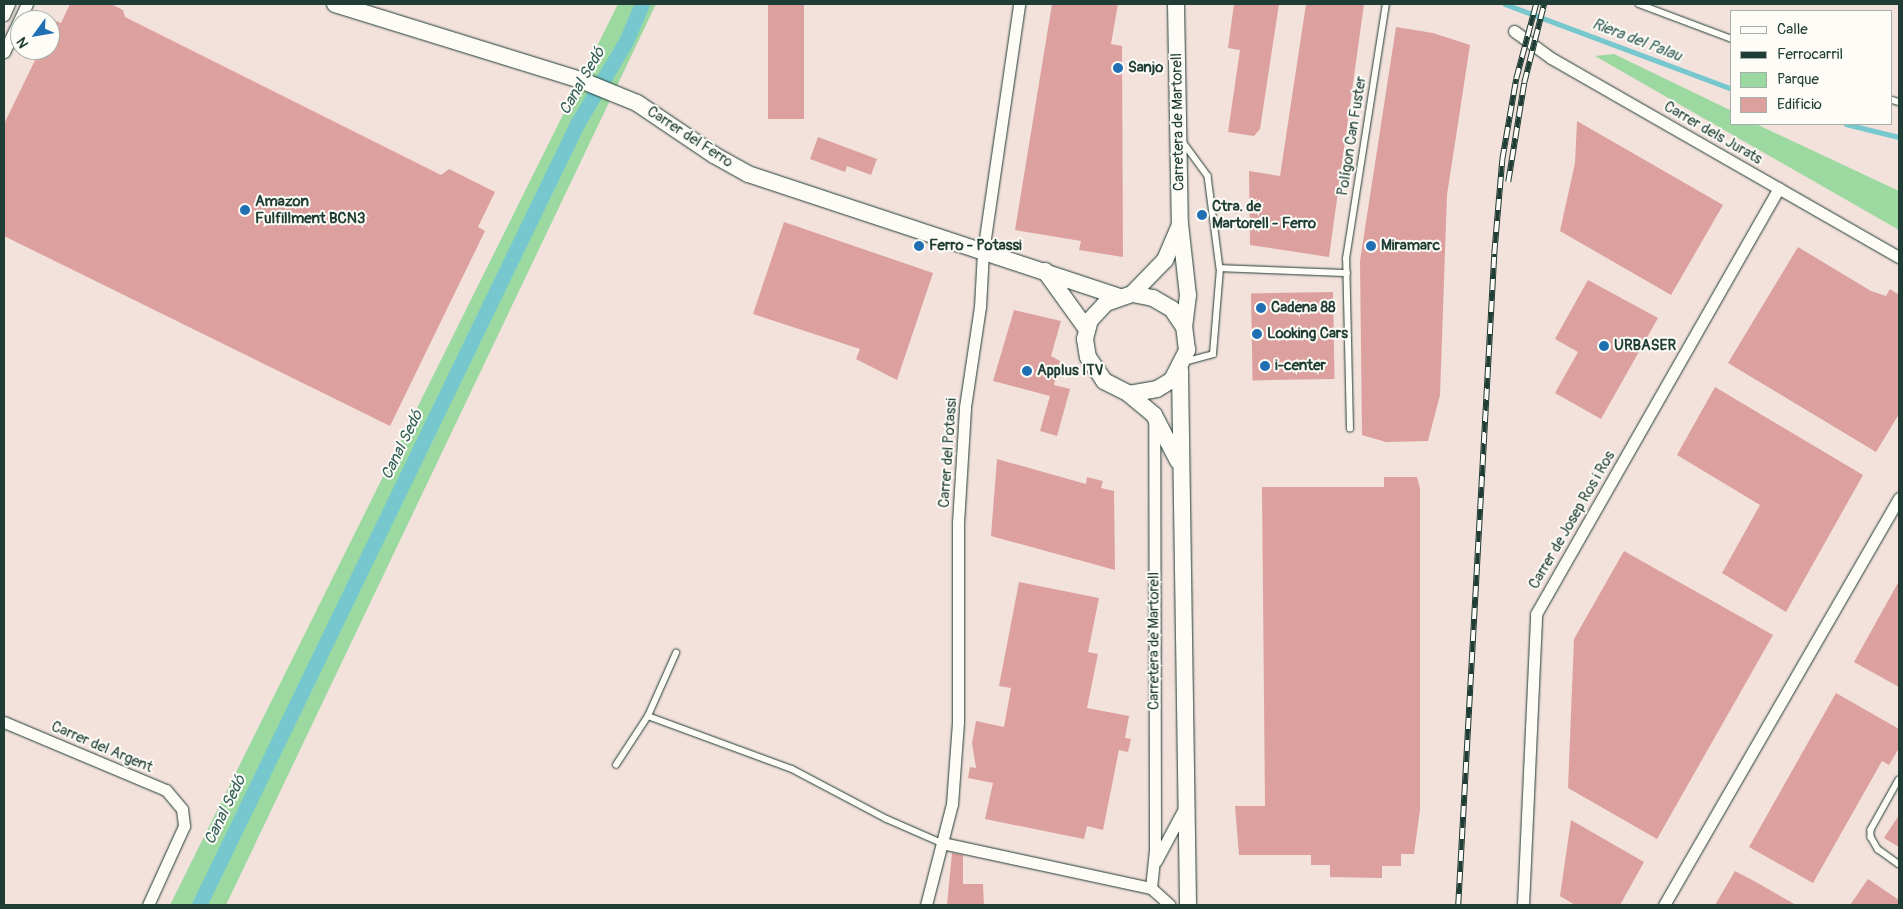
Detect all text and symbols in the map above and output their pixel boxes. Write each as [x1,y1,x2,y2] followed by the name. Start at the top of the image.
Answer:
[10,10,60,60] north arrow
[1730,10,1893,125] legend
[1589,14,1685,66] water label: Riera del Palau
[1777,20,1808,39] text: Calle
[13,34,32,51] text: N
[555,44,609,118] water label: Canal Sedó
[1777,45,1843,64] text: Ferrocarril
[1168,53,1188,191] street label: Carretera de Martorell
[1128,59,1163,77] place label: Sanjo
[1112,62,1124,74] marker: Sanjo
[1777,70,1819,89] text: Parque
[1334,75,1370,197] street label: Polígon Can Fuster
[1777,95,1822,114] text: Edificio
[1661,98,1765,168] street label: Carrer dels Jurats
[644,103,736,171] street label: Carrer del Ferro
[255,192,365,227] place label: Amazon Fulfillment BCN3
[1212,197,1316,232] place label: Ctra. de Martorell - Ferro
[239,204,251,216] marker: Amazon Fulfillment BCN3
[1196,209,1208,221] marker: Ctra. de Martorell - Ferro
[929,237,1022,255] place label: Ferro - Potassi
[1381,237,1440,255] place label: Miramarc
[913,240,925,252] marker: Ferro - Potassi
[1365,240,1377,252] marker: Miramarc
[1271,299,1336,317] place label: Cadena 88
[1255,302,1267,314] marker: Cadena 88
[1267,325,1348,343] place label: Looking Cars
[1251,328,1263,340] marker: Looking Cars
[1614,337,1676,355] place label: URBASER
[1598,340,1610,352] marker: URBASER
[1275,357,1326,375] place label: i-center
[1259,360,1271,372] marker: i-center
[1037,362,1104,380] place label: Applus ITV
[1021,365,1033,377] marker: Applus ITV
[935,398,961,508] street label: Carrer del Potassi
[377,407,427,483] water label: Canal Sedó
[1525,448,1619,592] street label: Carrer de Josep Ros i Ros
[1145,572,1163,710] street label: Carretera de Martorell
[49,718,155,776] street label: Carrer del Argent
[200,772,250,848] water label: Canal Sedó

